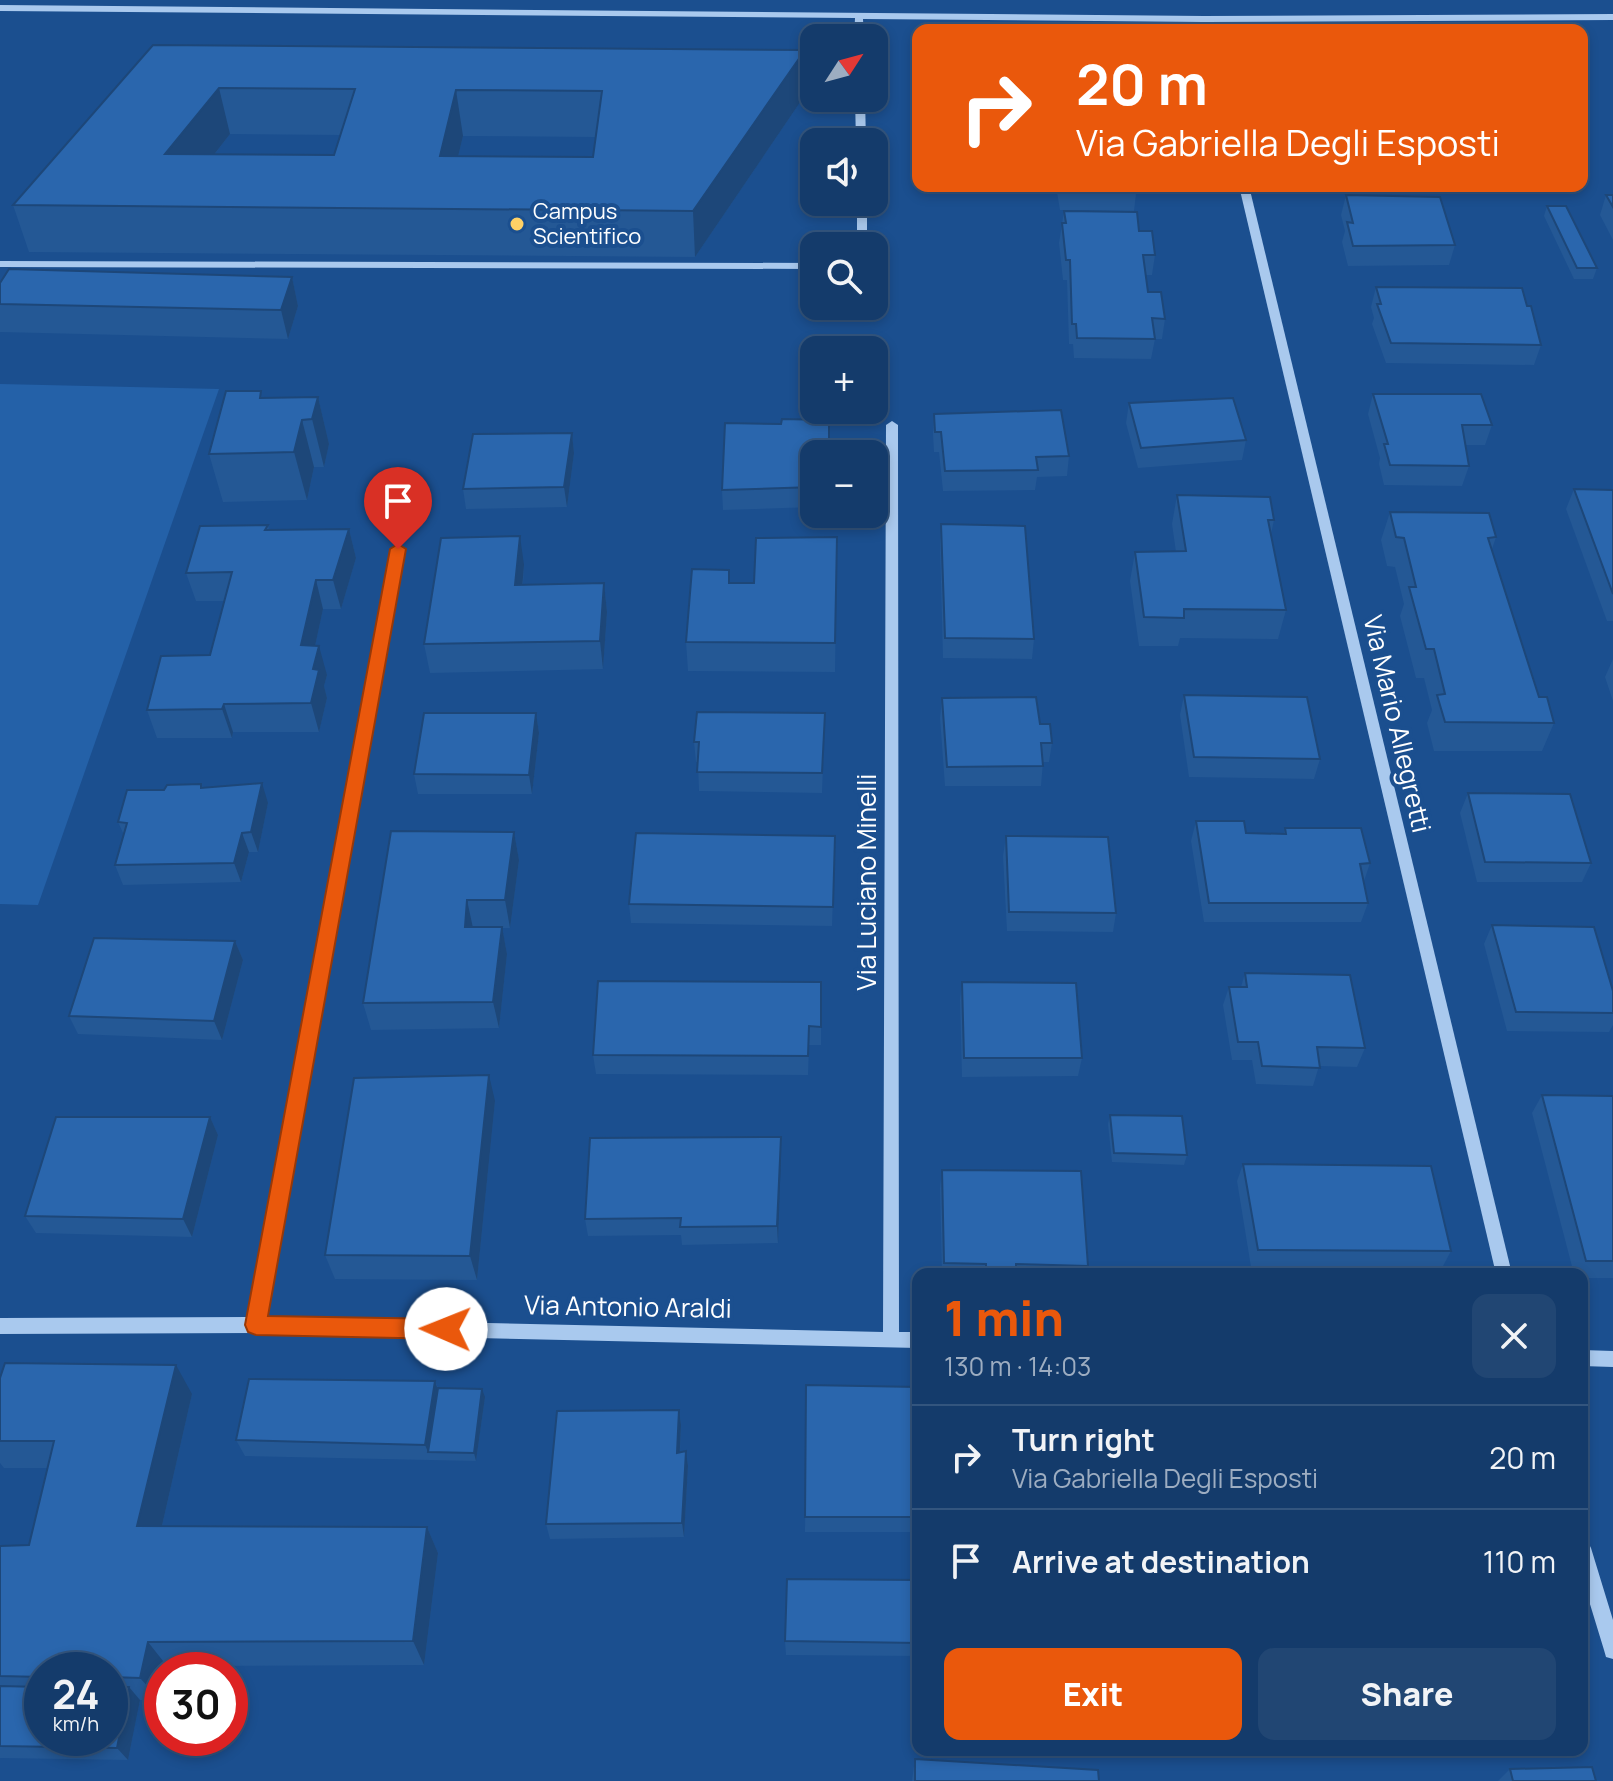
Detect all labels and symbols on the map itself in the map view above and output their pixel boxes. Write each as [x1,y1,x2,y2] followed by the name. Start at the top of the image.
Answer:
[800,24,888,112] north arrow
[533,196,641,251] place label: Campus Scientifico
[508,215,526,233] marker: Campus Scientifico
[364,467,432,549] pin
[1355,612,1440,836] street label: Via Mario Allegretti
[848,774,884,990] street label: Via Luciano Minelli
[524,1286,732,1326] street label: Via Antonio Araldi
[404,1287,488,1371] position arrow
[144,1652,248,1756] speed limit sign: 30

